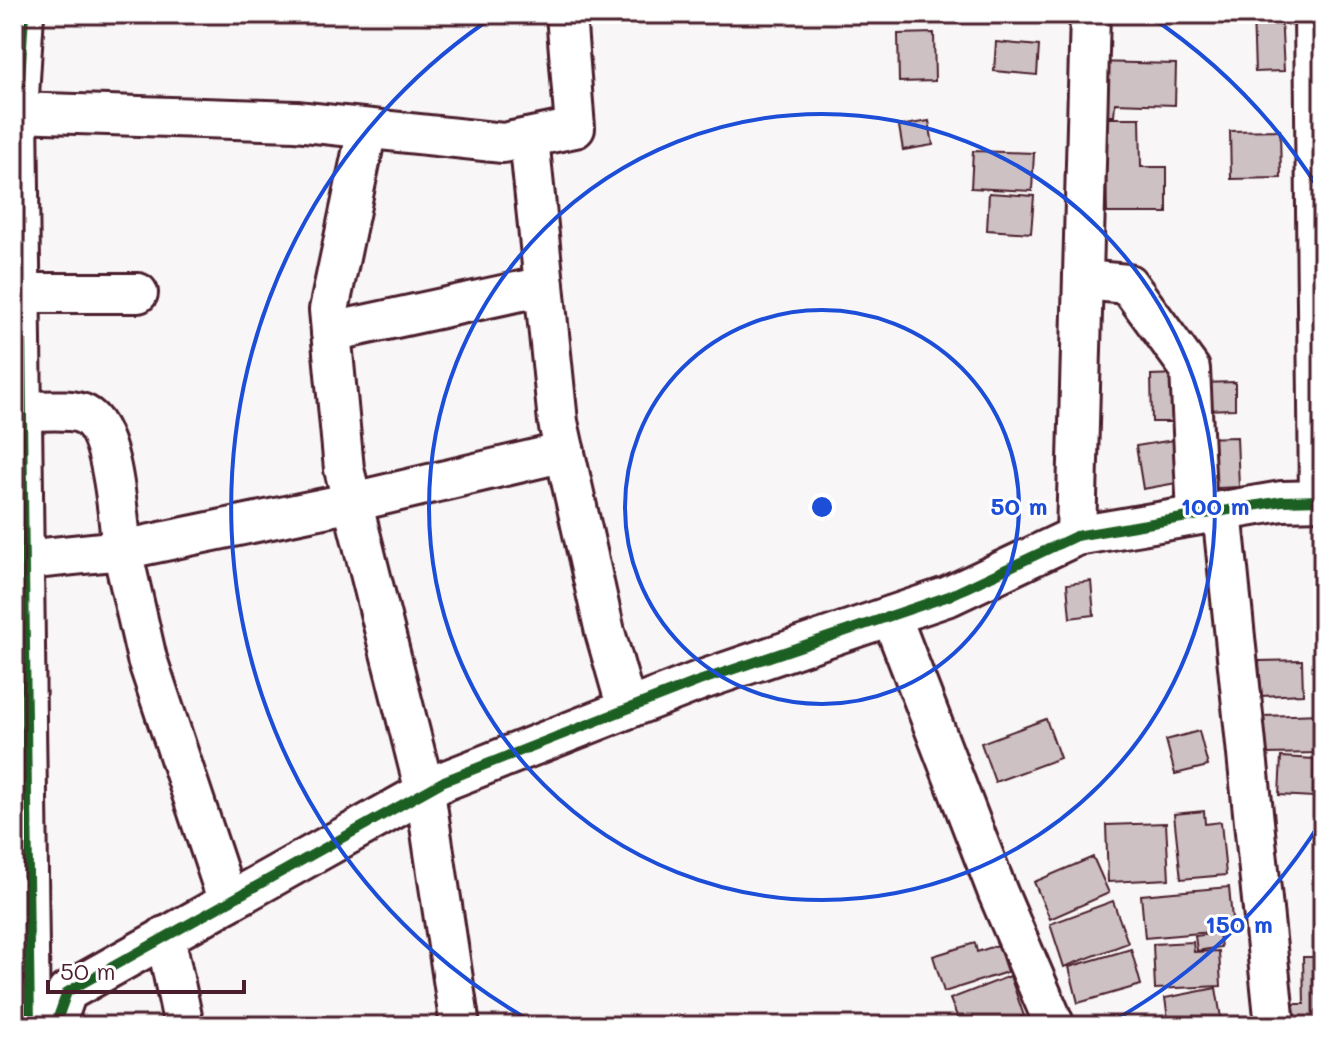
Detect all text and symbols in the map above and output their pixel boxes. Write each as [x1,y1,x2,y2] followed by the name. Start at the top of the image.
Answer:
[990,490,1048,521] text: 50 m
[1180,490,1250,521] text: 100 m
[808,493,836,521] centre of rings
[1205,908,1273,939] text: 150 m
[48,944,244,994] scale bar
[60,955,116,986] text: 50 m

